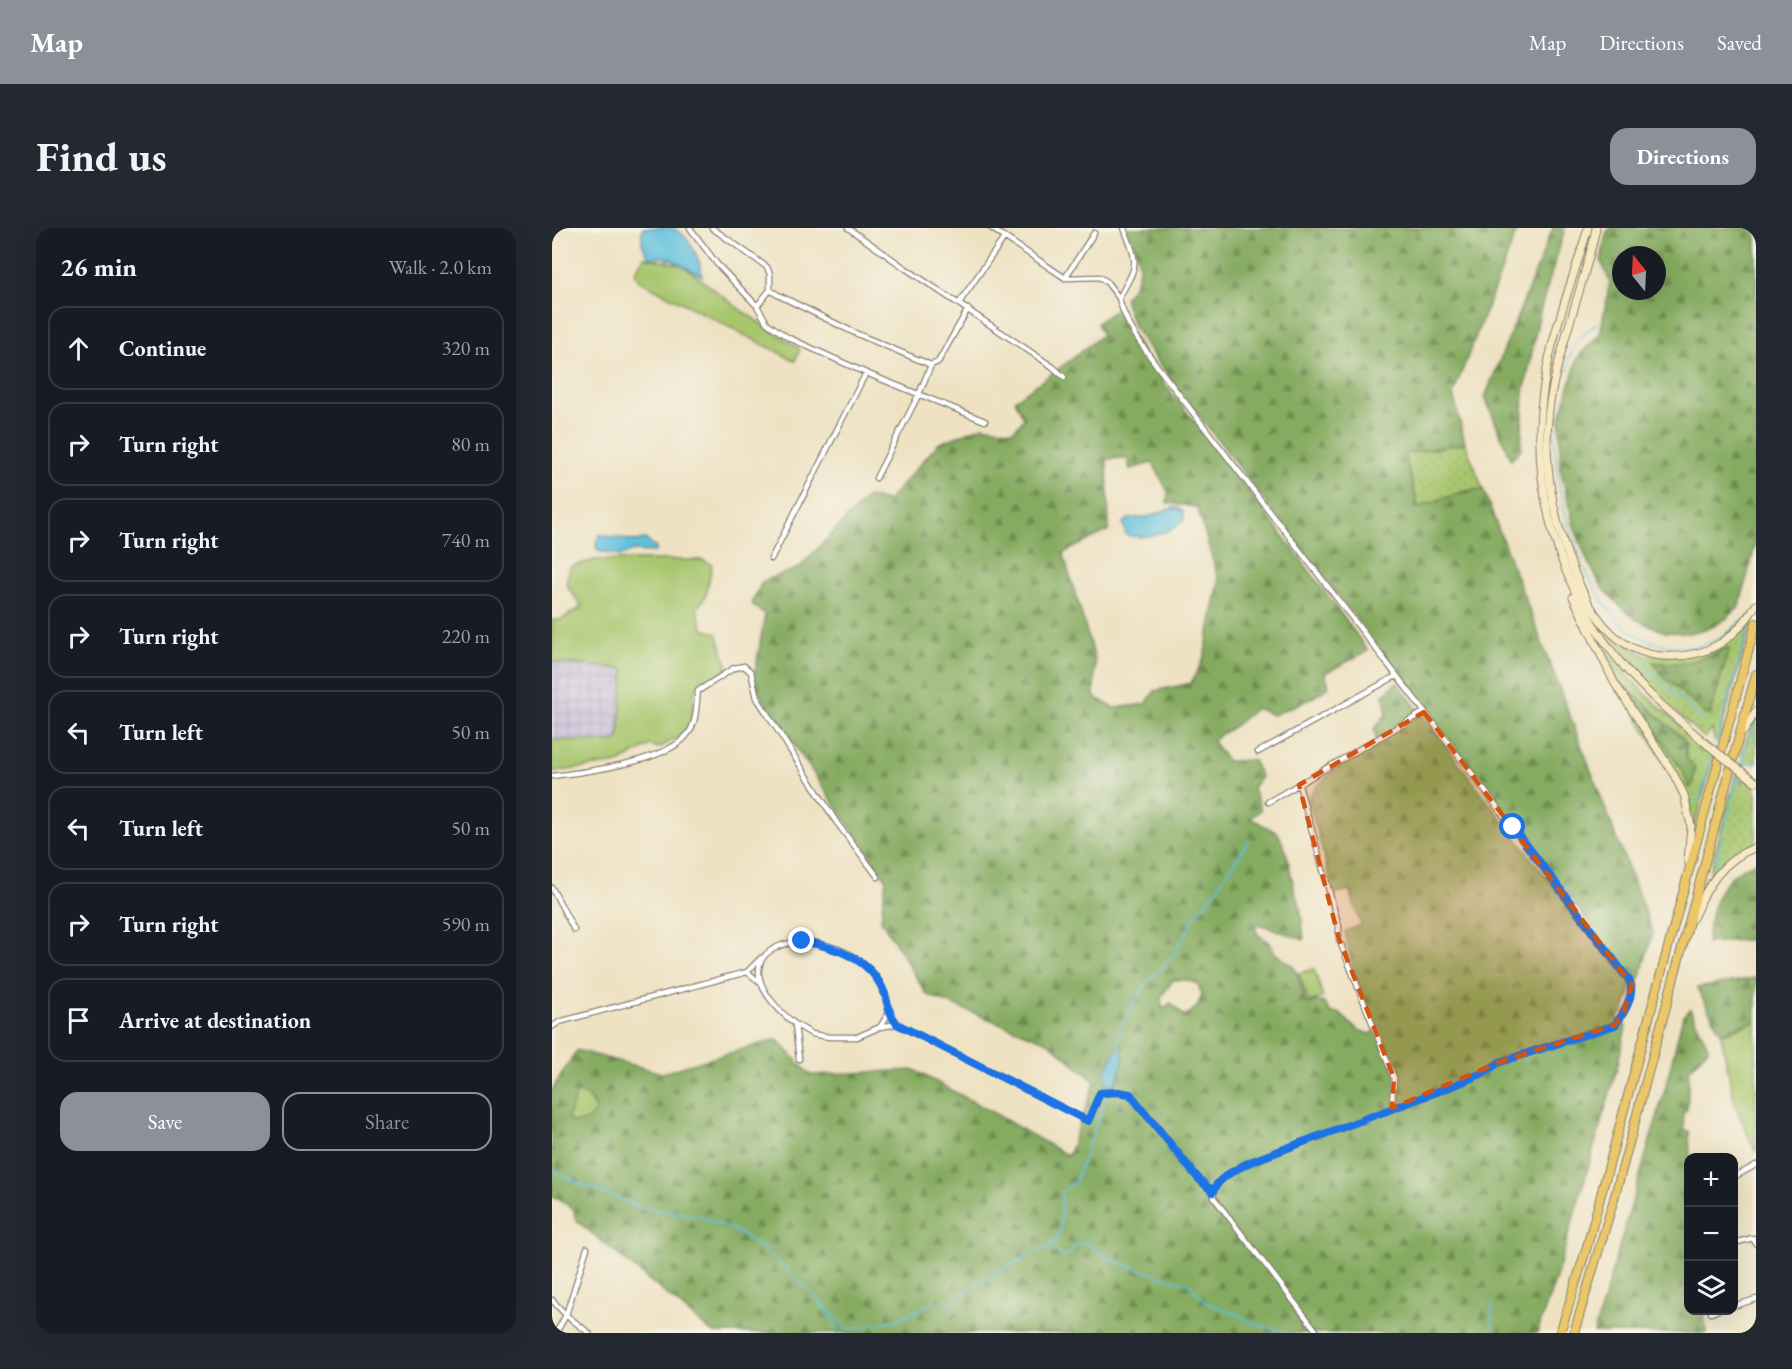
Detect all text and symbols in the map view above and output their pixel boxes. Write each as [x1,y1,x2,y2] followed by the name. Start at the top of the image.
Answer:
[30,24,83,60] text: Map
[1529,29,1566,56] text: Map
[1599,29,1684,56] text: Directions
[1717,29,1762,56] text: Saved
[1610,128,1756,185] button: Directions
[36,129,167,184] text: Find us
[1612,246,1666,300] north arrow
[60,250,137,284] text: 26 min
[389,254,492,280] text: Walk · 2.0 km
[62,332,95,365] icon: ahead
[119,334,206,363] text: Continue
[442,335,490,361] text: 320 m
[62,428,95,461] icon: right
[119,430,218,459] text: Turn right
[451,431,490,457] text: 80 m
[62,524,95,557] icon: right
[119,526,218,555] text: Turn right
[442,527,490,553] text: 740 m
[62,620,95,653] icon: right
[119,622,218,651] text: Turn right
[442,623,490,649] text: 220 m
[62,716,95,749] icon: left
[119,718,203,747] text: Turn left
[451,719,490,745] text: 50 m
[62,812,95,845] icon: left
[1499,813,1525,839] route start
[119,814,203,843] text: Turn left
[451,815,490,841] text: 50 m
[62,908,95,941] icon: right
[119,910,218,939] text: Turn right
[442,911,490,937] text: 590 m
[788,927,814,953] route end
[62,1004,95,1037] icon: arrive
[119,1006,311,1035] text: Arrive at destination
[60,1092,270,1151] button: Save
[282,1092,492,1151] button: Share
[1684,1153,1738,1315] map controls
[1684,1153,1738,1207] button: +
[1684,1207,1738,1261] button: −
[1684,1261,1738,1315] button: layers

